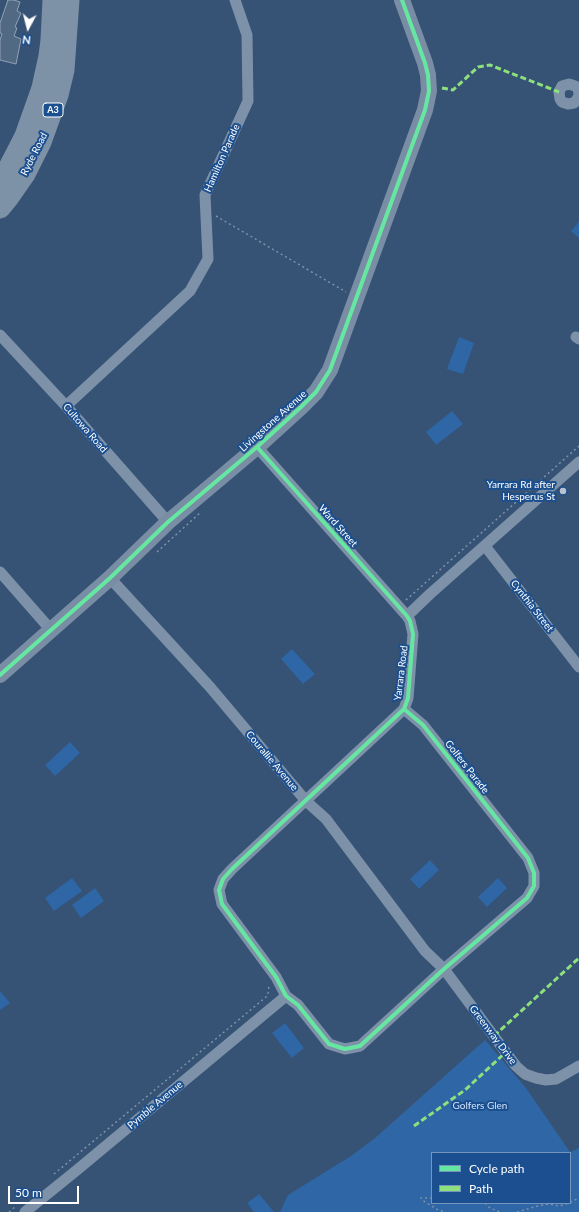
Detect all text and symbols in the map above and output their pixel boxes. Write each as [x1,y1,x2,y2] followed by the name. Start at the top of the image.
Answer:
[8,8,48,48] north arrow
[21,33,31,47] text: N
[43,103,63,117] road number: A3
[202,122,242,194] street label: Hamilton Parade
[18,130,50,178] street label: Ryde Road
[237,388,309,454] street label: Livingstone Avenue
[60,401,110,455] street label: Cultowa Road
[487,479,555,502] place label: Yarrara Rd after Hesperus St
[558,486,568,496] marker: Yarrara Rd after Hesperus St
[316,502,360,550] street label: Ward Street
[508,578,556,634] street label: Cynthia Street
[392,645,410,701] street label: Yarrara Road
[243,729,301,793] street label: Courallie Avenue
[442,738,492,796] street label: Golfers Parade
[467,1003,519,1067] street label: Greenway Drive
[125,1078,185,1132] street label: Pymble Avenue
[453,1100,507,1112] park label: Golfers Glen
[431,1152,571,1204] legend
[469,1161,524,1176] text: Cycle path
[10,1178,81,1204] scale bar
[469,1181,493,1196] text: Path
[15,1185,42,1200] text: 50 m

